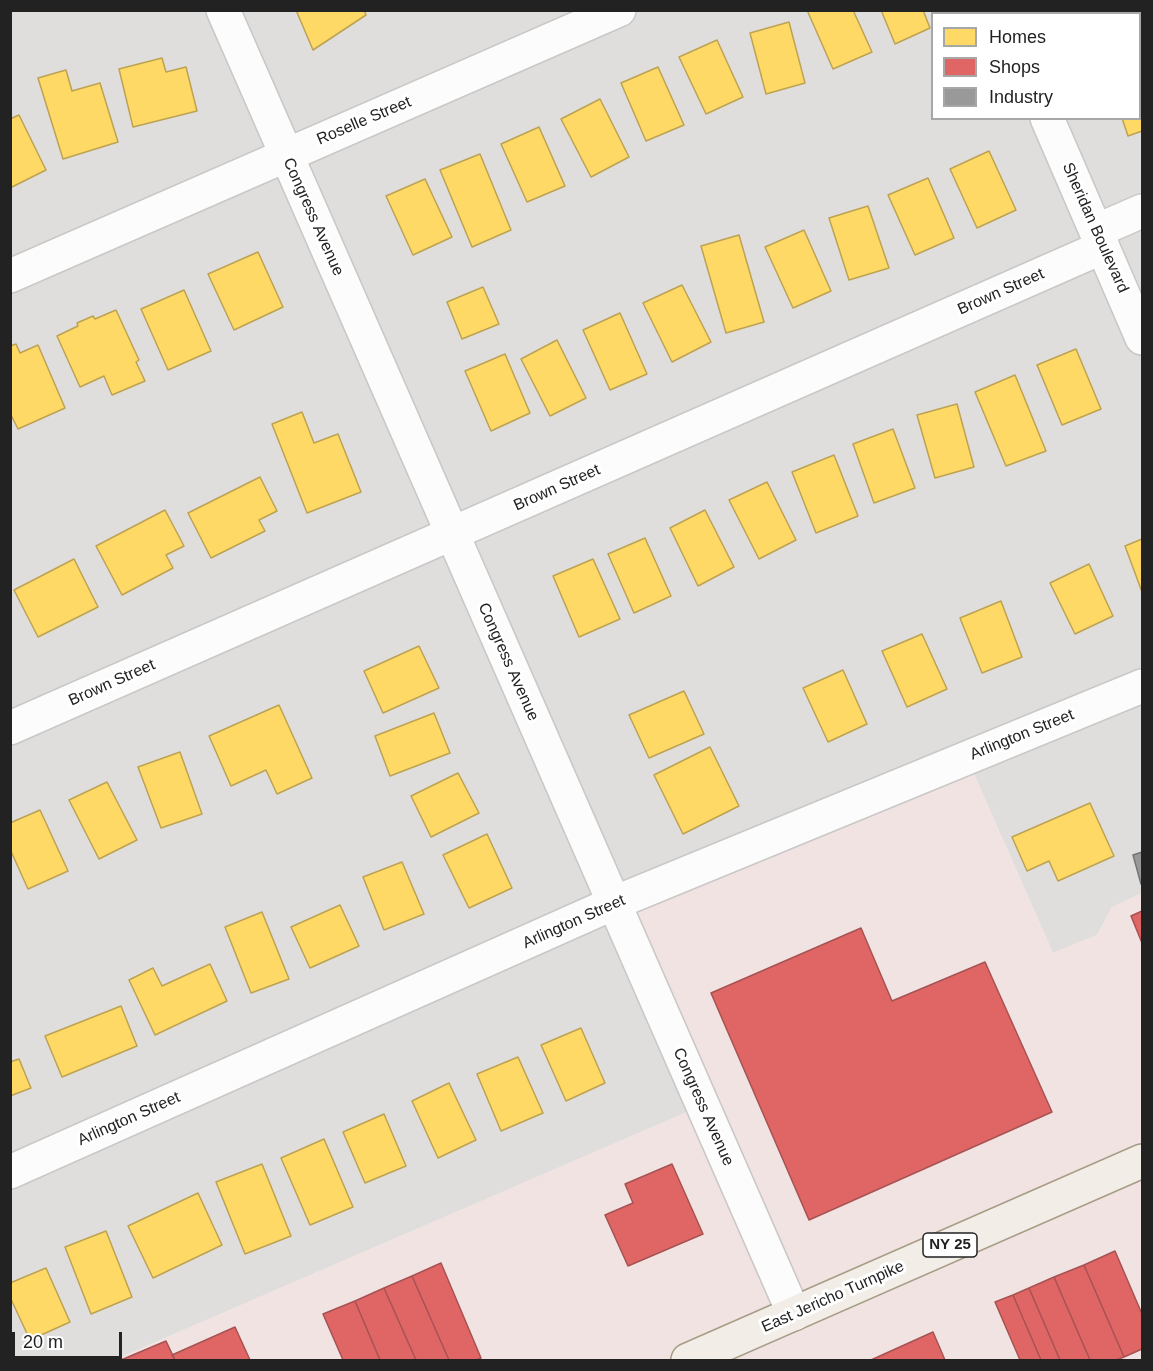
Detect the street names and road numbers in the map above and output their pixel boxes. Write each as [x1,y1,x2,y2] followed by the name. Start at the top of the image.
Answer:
[314,93,414,149] street label: Roselle Street
[278,155,348,279] street label: Congress Avenue
[1058,160,1132,296] street label: Sheridan Boulevard
[955,264,1047,320] street label: Brown Street
[511,460,603,516] street label: Brown Street
[473,600,543,724] street label: Congress Avenue
[66,655,158,711] street label: Brown Street
[967,705,1077,765] street label: Arlington Street
[520,891,628,953] street label: Arlington Street
[668,1045,738,1169] street label: Congress Avenue
[75,1088,183,1150] street label: Arlington Street
[923,1233,977,1257] road number: NY 25
[759,1257,907,1337] street label: East Jericho Turnpike

